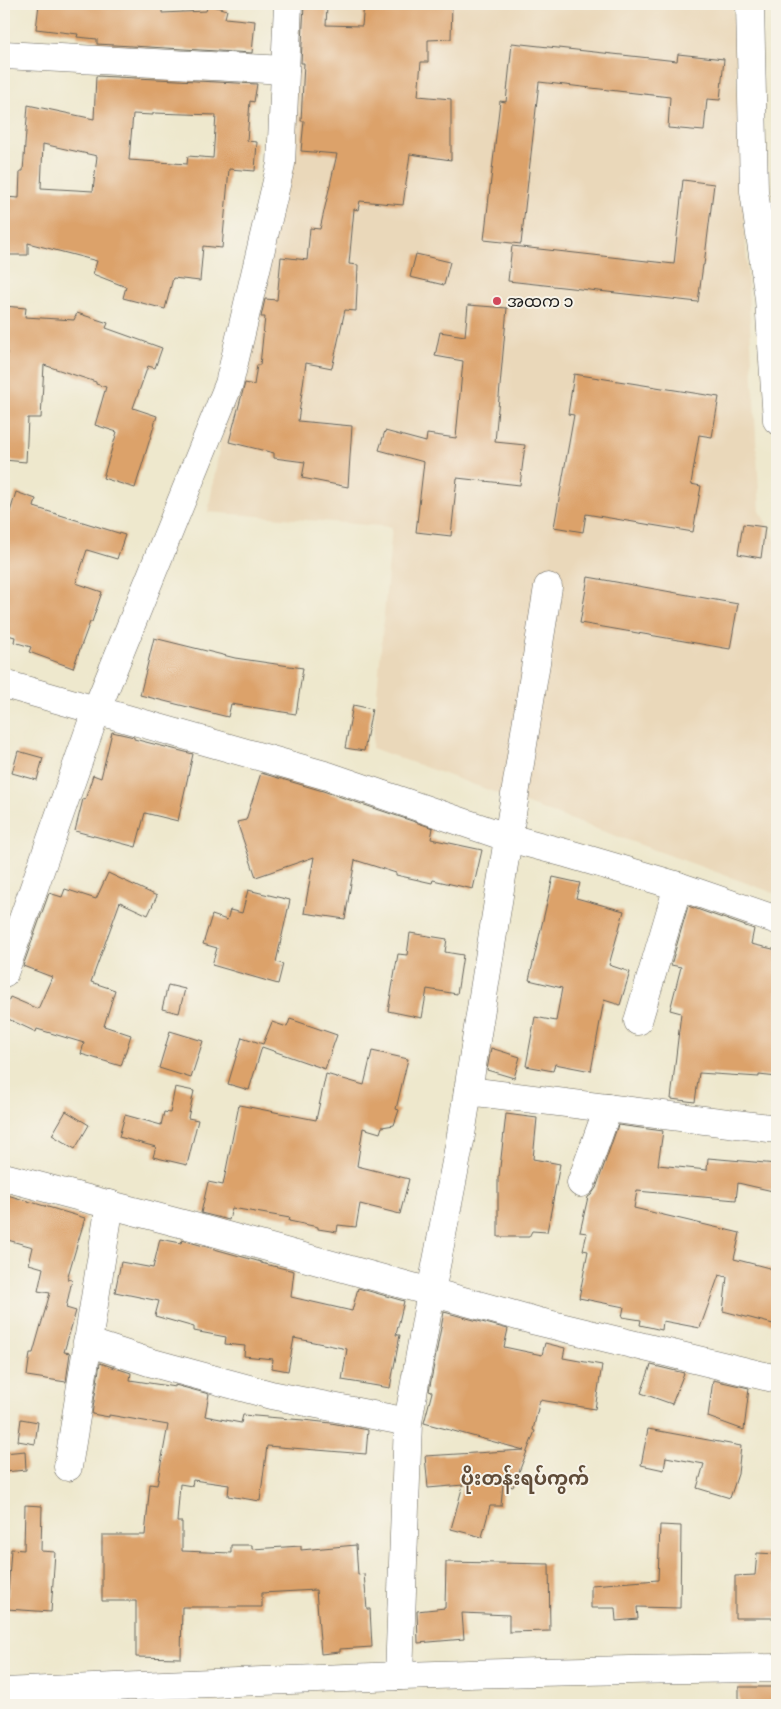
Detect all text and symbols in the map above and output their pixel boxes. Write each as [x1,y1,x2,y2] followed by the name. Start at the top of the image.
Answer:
[507,292,574,311] place label: အထက ၁
[491,295,503,307] marker: အထက ၁
[461,1465,589,1494] district label: ပိုးတန်းရပ်ကွက်

